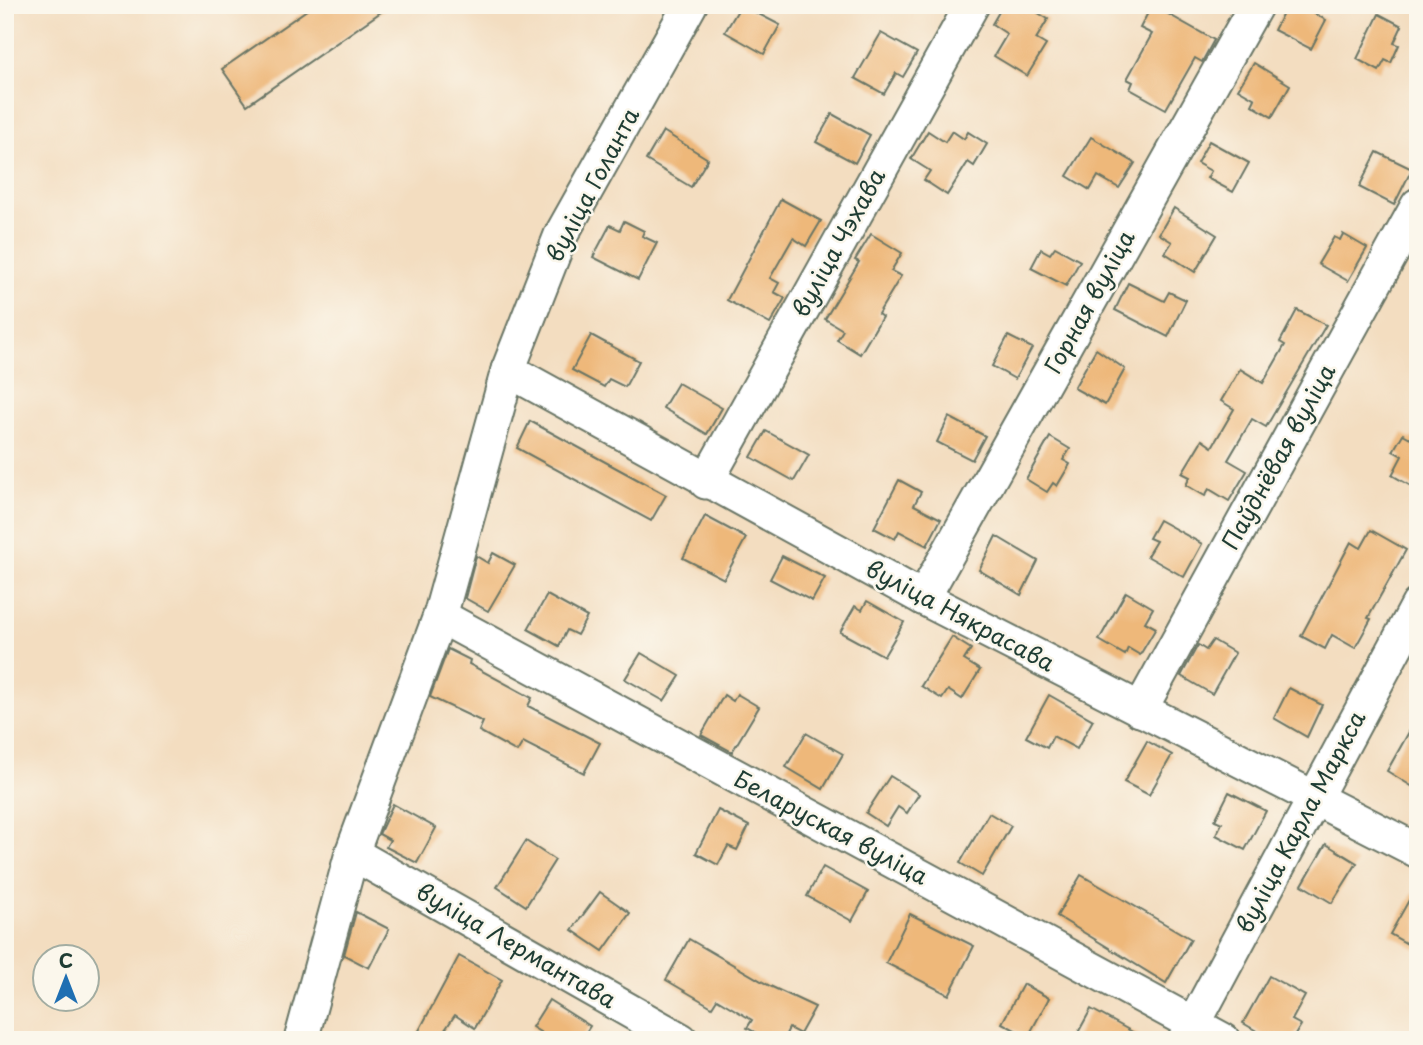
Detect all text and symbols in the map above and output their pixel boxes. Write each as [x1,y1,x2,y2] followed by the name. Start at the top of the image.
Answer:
[536,101,647,268] street label: вуліца Голанта
[782,161,893,323] street label: вуліца Чэхава
[1035,223,1143,379] street label: Горная вуліца
[1212,357,1343,556] street label: Паўднёвая вуліца
[860,550,1062,680] street label: вуліца Някрасава
[1226,703,1374,939] street label: вуліца Карла Маркса
[729,761,935,893] street label: Беларуская вуліца
[410,873,624,1017] street label: вуліца Лермантава
[32,944,102,1014] north arrow
[59,946,73,974] text: С

